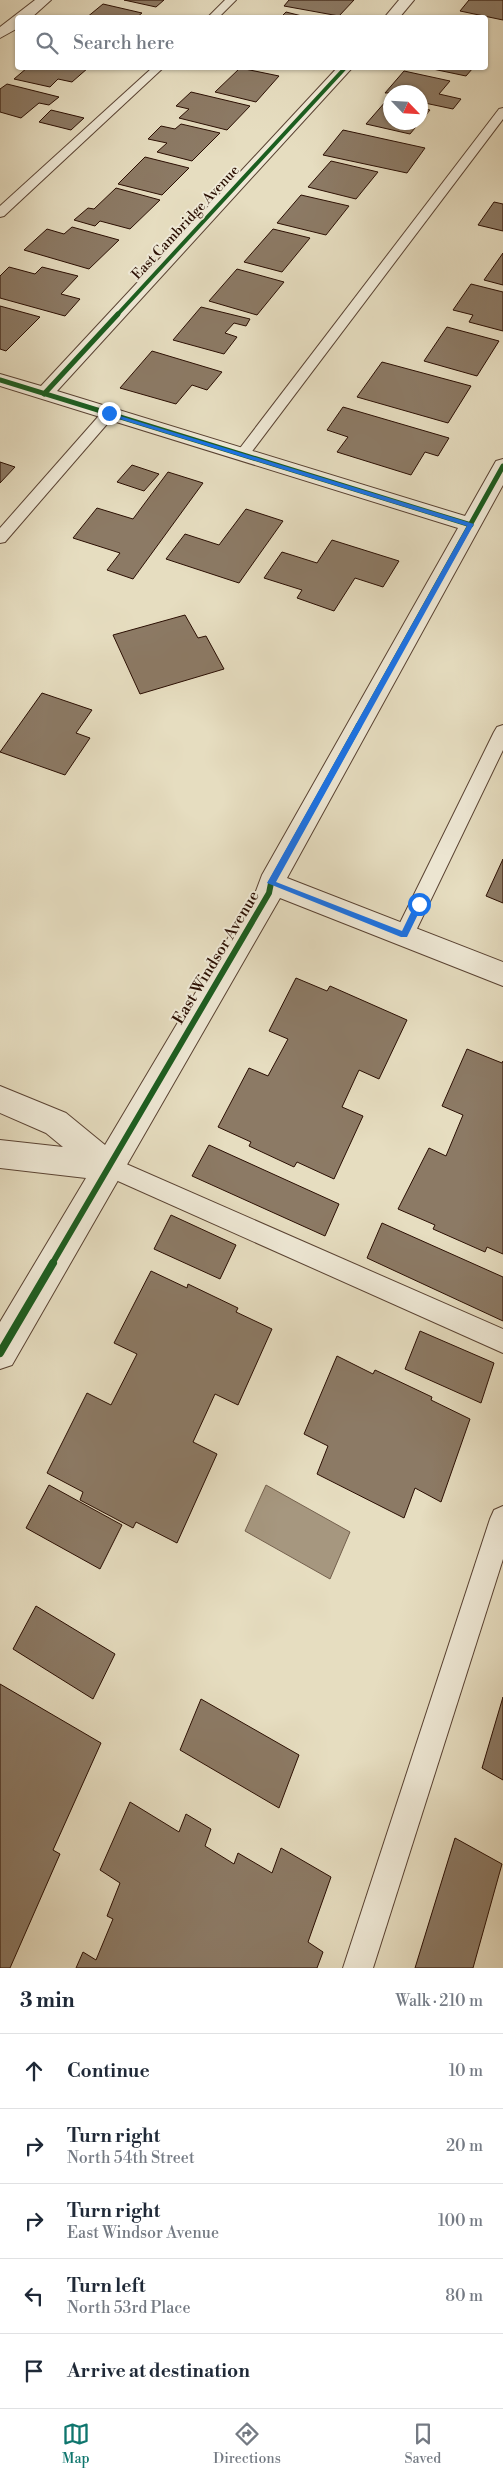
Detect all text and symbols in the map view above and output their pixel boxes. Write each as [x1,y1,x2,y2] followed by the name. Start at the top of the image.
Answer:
[15,15,488,70] search box
[33,29,61,57] icon: search
[73,31,174,55] text: Search here
[383,85,428,130] north arrow
[128,162,243,284] street label: East Cambridge Avenue
[98,402,121,425] route end
[168,887,264,1028] street label: East Windsor Avenue
[408,893,431,916] route start
[20,1988,75,2014] text: 3 min
[395,1991,483,2011] text: Walk · 210 m
[20,2057,48,2085] icon: ahead
[67,2059,150,2083] text: Continue
[449,2061,483,2081] text: 10 m
[67,2124,160,2148] text: Turn right
[20,2132,48,2160] icon: right
[446,2136,483,2156] text: 20 m
[67,2148,195,2168] text: North 54th Street
[67,2199,160,2223] text: Turn right
[20,2207,48,2235] icon: right
[438,2211,483,2231] text: 100 m
[67,2223,219,2243] text: East Windsor Avenue
[67,2274,146,2298] text: Turn left
[20,2282,48,2310] icon: left
[445,2286,483,2306] text: 80 m
[67,2298,191,2318] text: North 53rd Place
[20,2357,48,2385] icon: arrive
[67,2359,250,2383] text: Arrive at destination
[62,2420,90,2468] tab: Map
[213,2420,281,2468] tab: Directions
[404,2420,441,2468] tab: Saved

